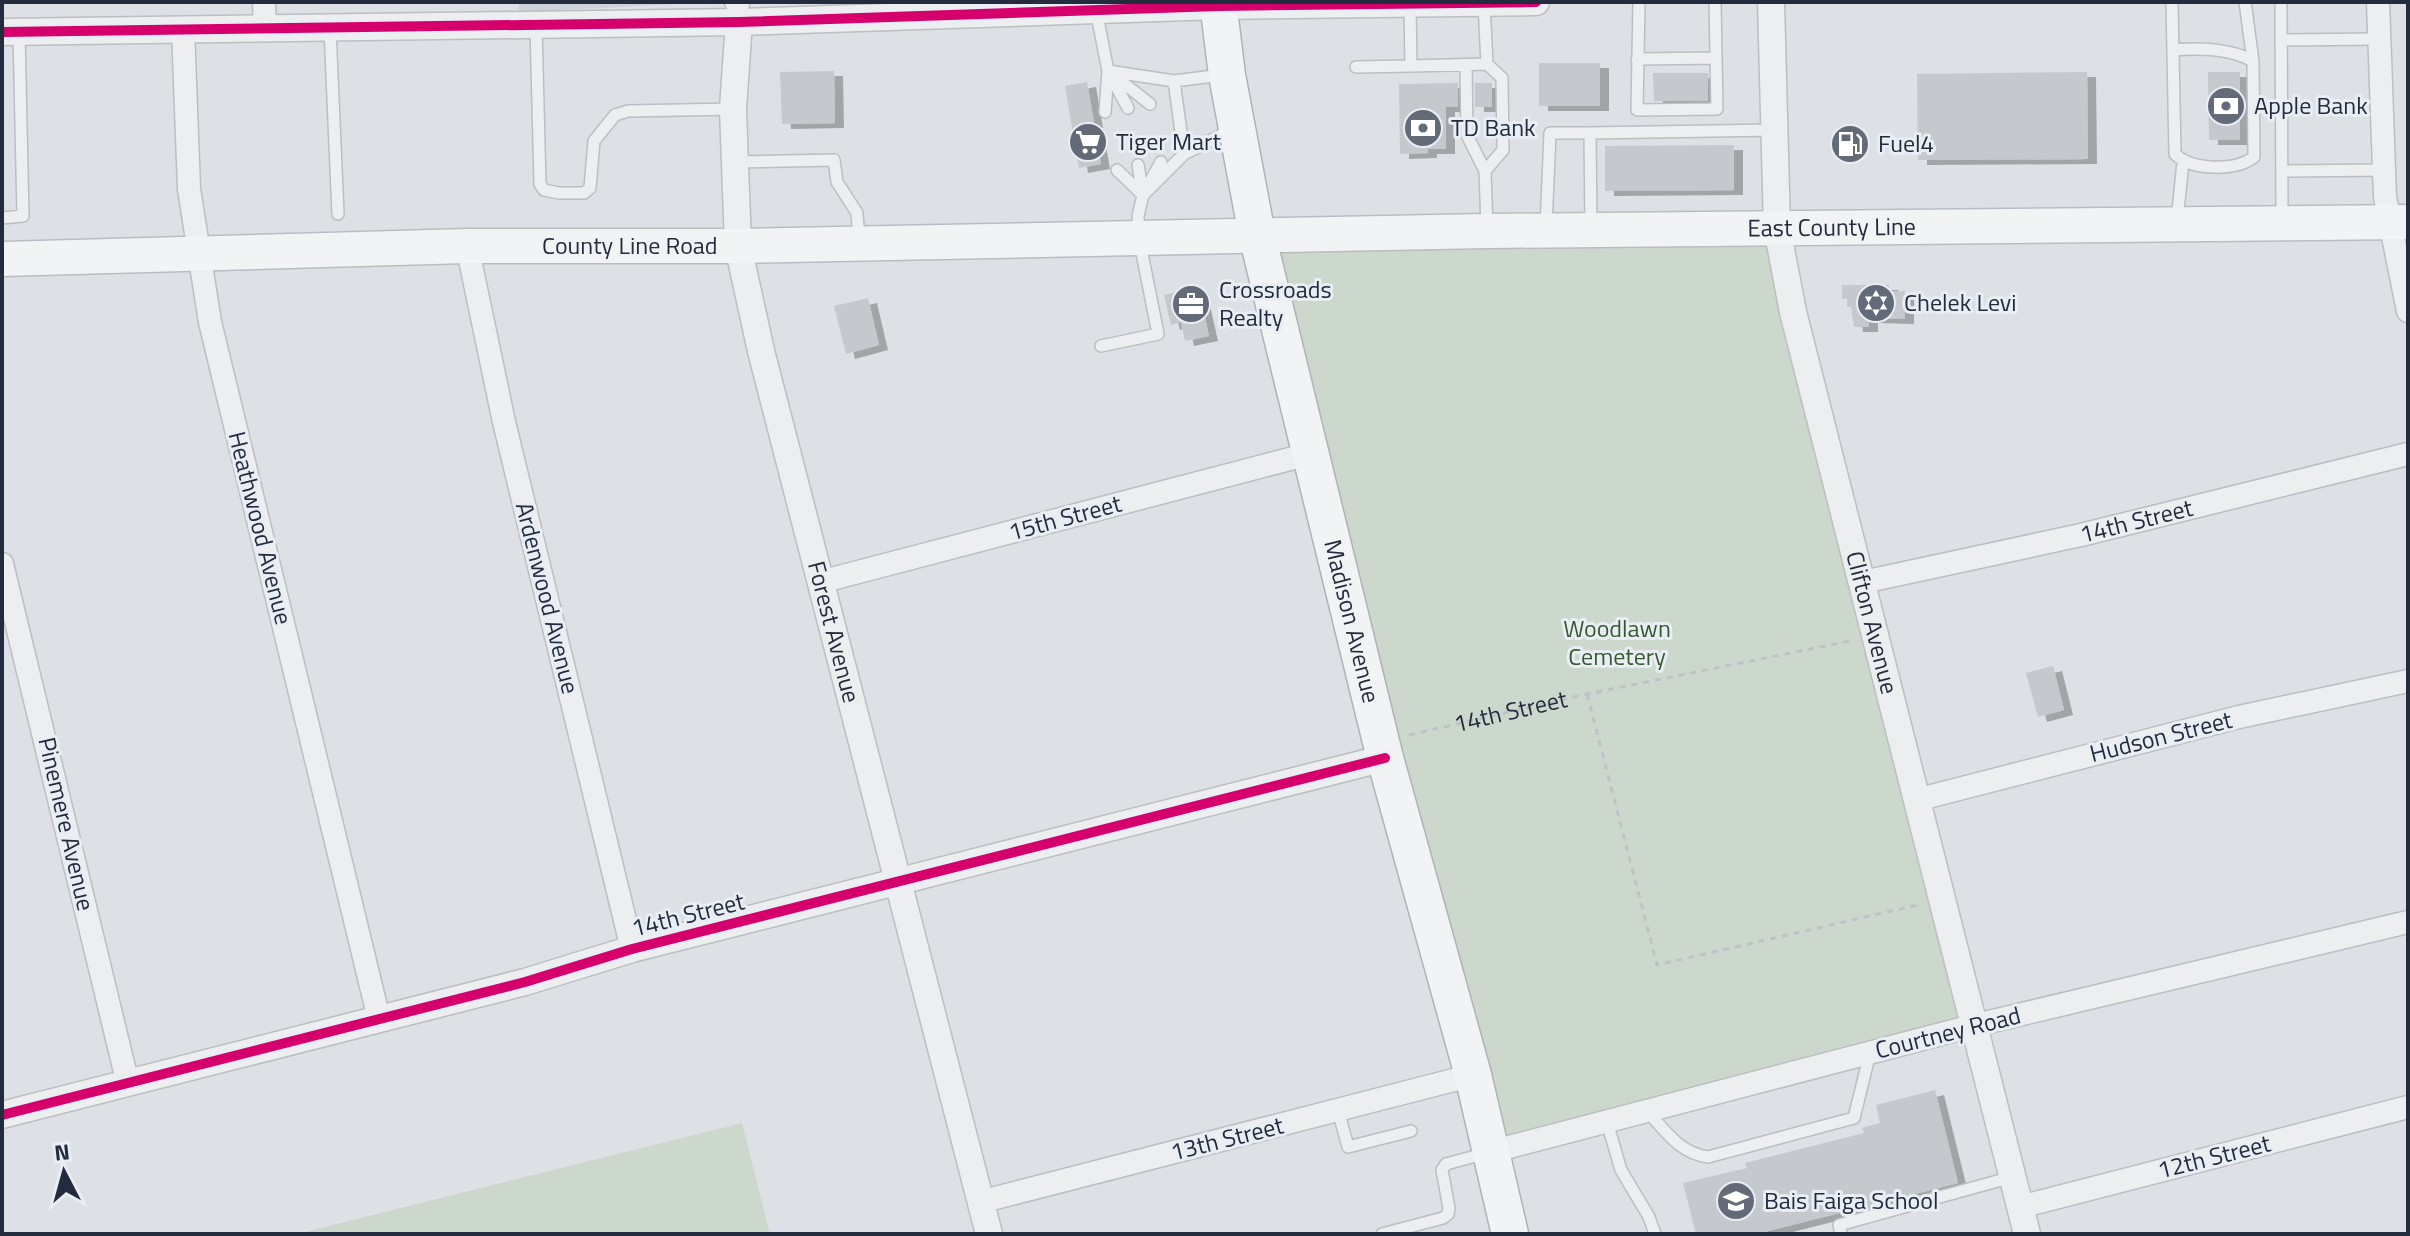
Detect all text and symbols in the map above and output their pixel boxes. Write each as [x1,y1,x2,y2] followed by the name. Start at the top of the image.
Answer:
[2205,85,2247,127] bank icon: Apple Bank
[2254,87,2368,123] place label: Apple Bank
[1402,107,1444,149] bank icon: TD Bank
[1451,109,1536,145] place label: TD Bank
[1067,121,1109,163] supermarket icon: Tiger Mart
[1116,123,1221,159] place label: Tiger Mart
[1829,123,1871,165] fuel station icon: Fuel4
[1878,125,1934,161] place label: Fuel4
[1747,208,1916,245] street label: East County Line
[542,227,718,263] street label: County Line Road
[1219,271,1332,335] place label: Crossroads Realty
[1855,282,1897,324] synagogue icon: Chelek Levi
[1170,283,1212,325] office icon: Crossroads Realty
[1904,284,2017,320] place label: Chelek Levi
[220,427,302,628] street label: Heathwood Avenue
[1004,485,1126,549] street label: 15th Street
[2076,489,2197,552] street label: 14th Street
[507,498,589,697] street label: Ardenwood Avenue
[1315,535,1390,707] street label: Madison Avenue
[1837,547,1908,698] street label: Clifton Avenue
[799,557,870,706] street label: Forest Avenue
[1563,610,1671,674] park label: Woodlawn Cemetery
[1450,680,1571,741] street label: 14th Street
[2086,701,2236,771] street label: Hudson Street
[30,733,104,914] street label: Pinemere Avenue
[627,882,749,945] street label: 14th Street
[1871,997,2024,1067] street label: Courtney Road
[1166,1106,1288,1169] street label: 13th Street
[2153,1124,2275,1187] street label: 12th Street
[24,1132,104,1212] north arrow
[53,1134,71,1170] text: N
[1715,1180,1757,1222] school or university icon: Bais Faiga School
[1764,1182,1939,1218] place label: Bais Faiga School

